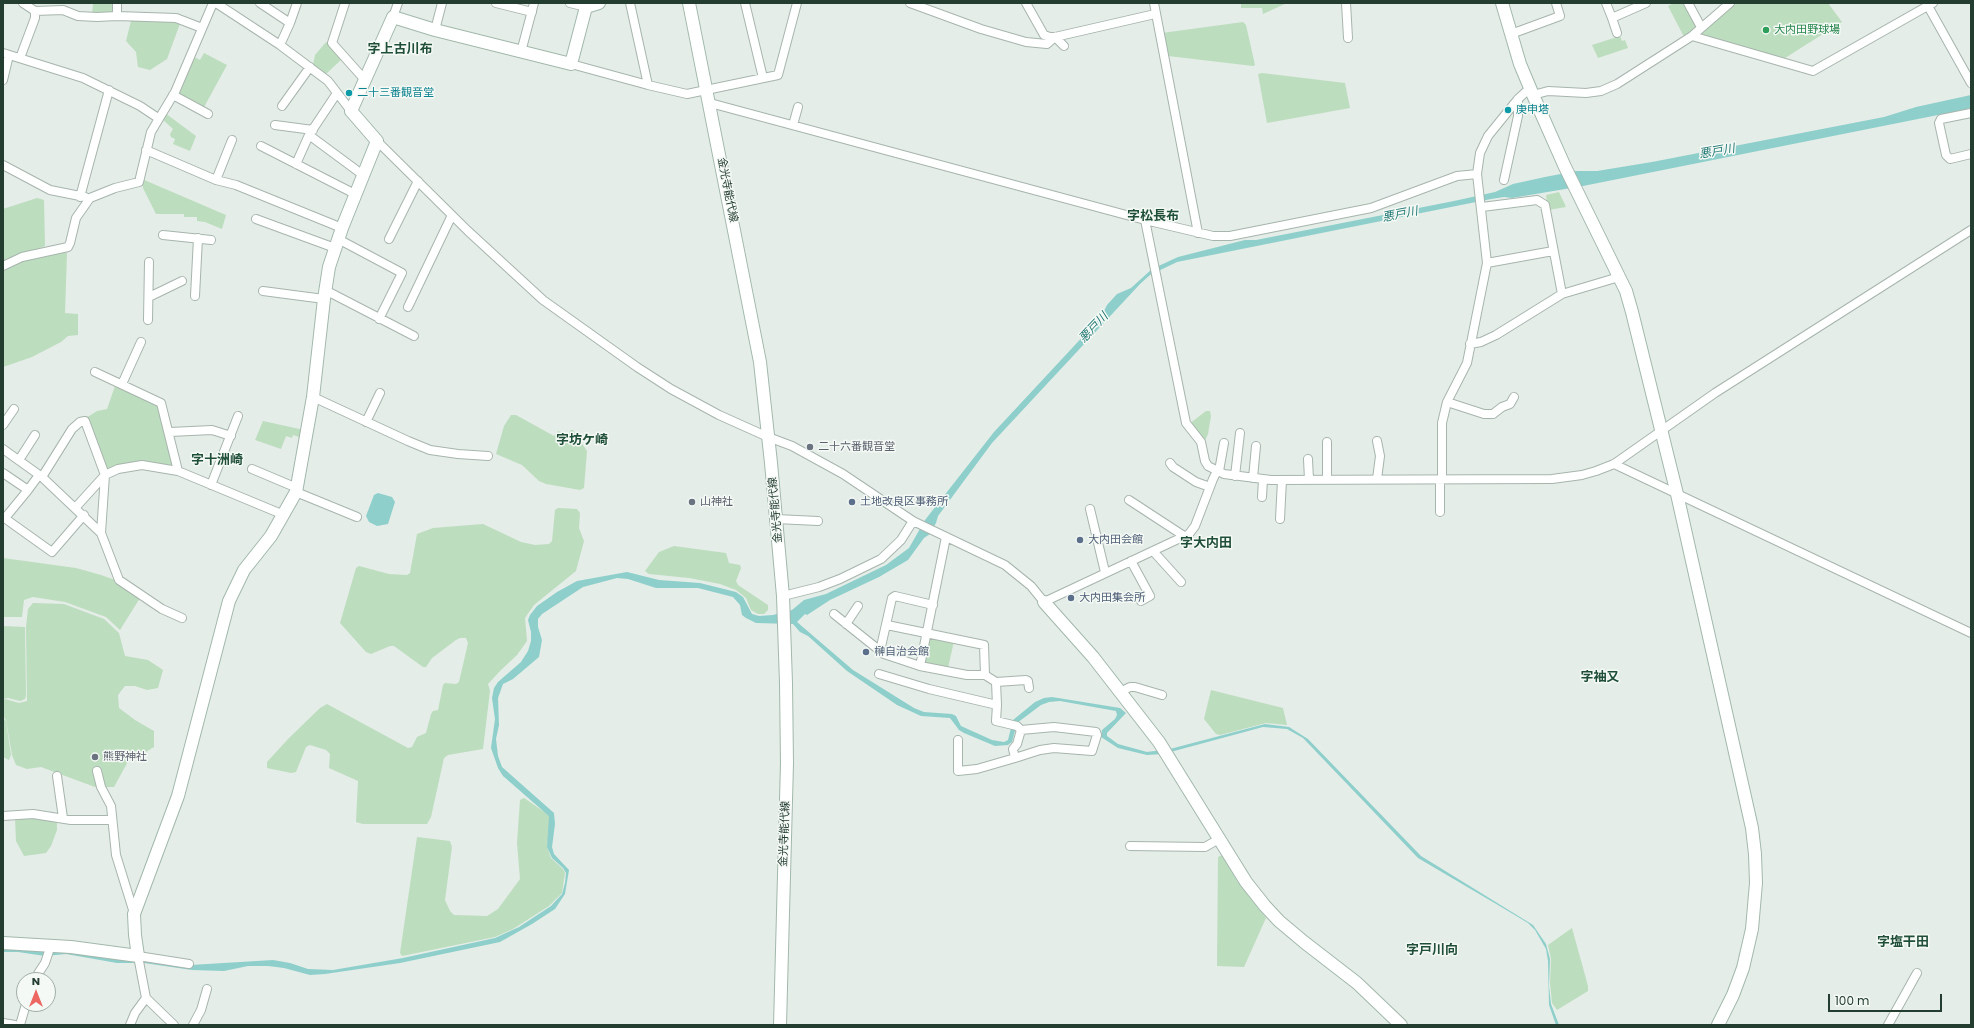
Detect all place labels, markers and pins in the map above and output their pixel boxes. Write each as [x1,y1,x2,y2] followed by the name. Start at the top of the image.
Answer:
[1774,23,1840,37] place label: 大内田野球場
[1761,25,1771,35] marker: 大内田野球場
[357,86,434,100] place label: 二十三番観音堂
[344,88,354,98] marker: 二十三番観音堂
[1516,103,1549,117] place label: 庚申塔
[1503,105,1513,115] marker: 庚申塔
[818,440,895,454] place label: 二十六番観音堂
[805,442,815,452] marker: 二十六番観音堂
[700,495,733,509] place label: 山神社
[860,495,948,509] place label: 土地改良区事務所
[687,497,697,507] marker: 山神社
[847,497,857,507] marker: 土地改良区事務所
[1088,533,1143,547] place label: 大内田会館
[1075,535,1085,545] marker: 大内田会館
[1079,591,1145,605] place label: 大内田集会所
[1066,593,1076,603] marker: 大内田集会所
[874,645,929,659] place label: 榊自治会館
[861,647,871,657] marker: 榊自治会館
[103,750,147,764] place label: 熊野神社
[90,752,100,762] marker: 熊野神社

